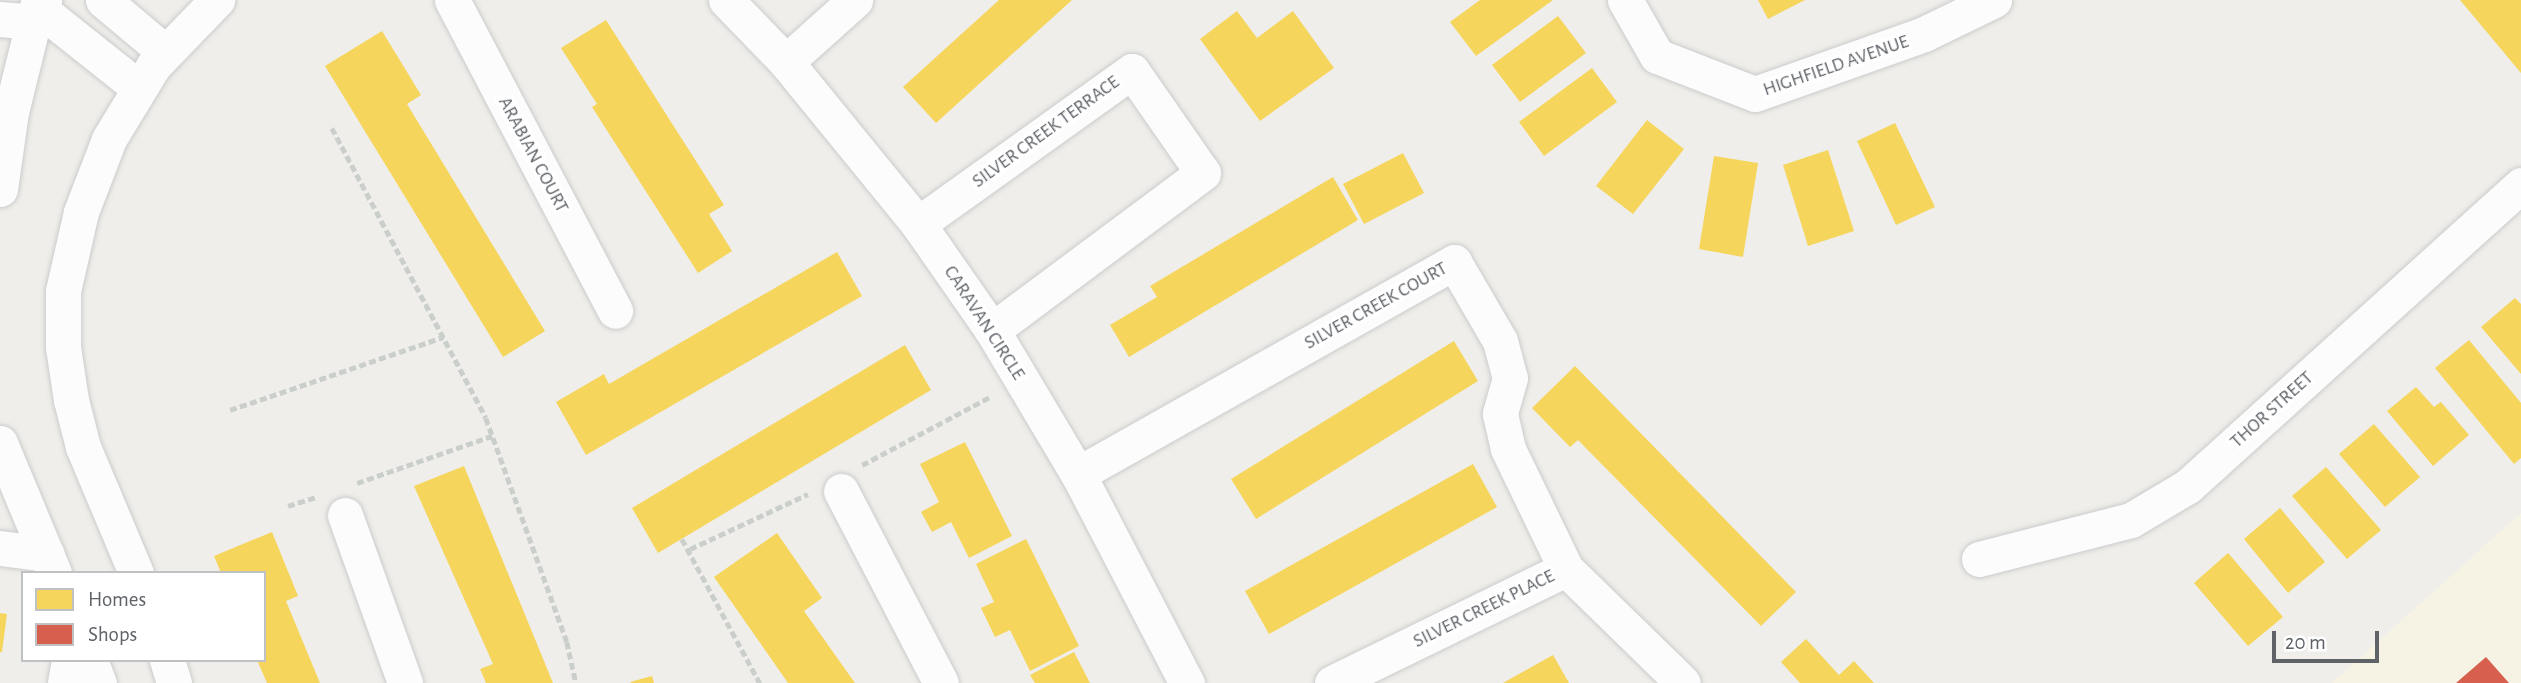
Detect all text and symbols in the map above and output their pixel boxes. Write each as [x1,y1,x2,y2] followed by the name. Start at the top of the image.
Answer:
[1760,30,1912,102] street label: HIGHFIELD AVENUE
[968,71,1124,193] street label: SILVER CREEK TERRACE
[493,93,573,217] street label: ARABIAN COURT
[1301,257,1451,355] street label: SILVER CREEK COURT
[939,262,1029,384] street label: CARAVAN CIRCLE
[2226,367,2318,453] street label: THOR STREET
[1410,565,1558,653] street label: SILVER CREEK PLACE
[21,571,266,662] legend
[88,589,146,610] text: Homes
[2276,616,2383,660] scale bar
[88,624,137,645] text: Shops
[2285,632,2326,653] text: 20 m

